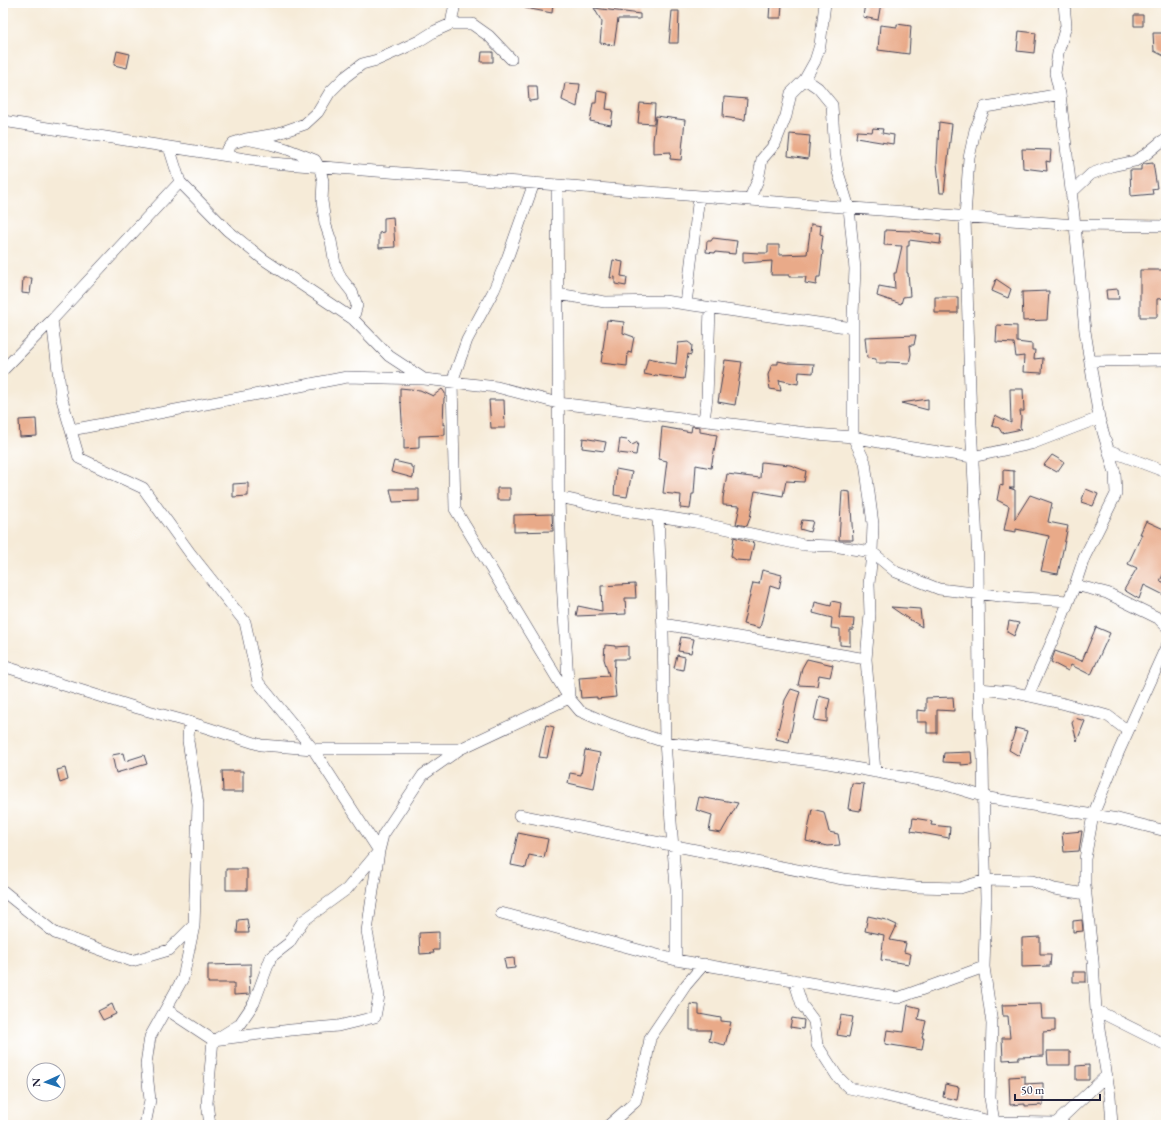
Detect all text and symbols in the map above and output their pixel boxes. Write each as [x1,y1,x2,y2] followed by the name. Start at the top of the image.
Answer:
[26,1062,66,1102] north arrow
[1015,1076,1100,1102] scale bar
[29,1078,43,1087] text: N
[1021,1082,1045,1098] text: 50 m

